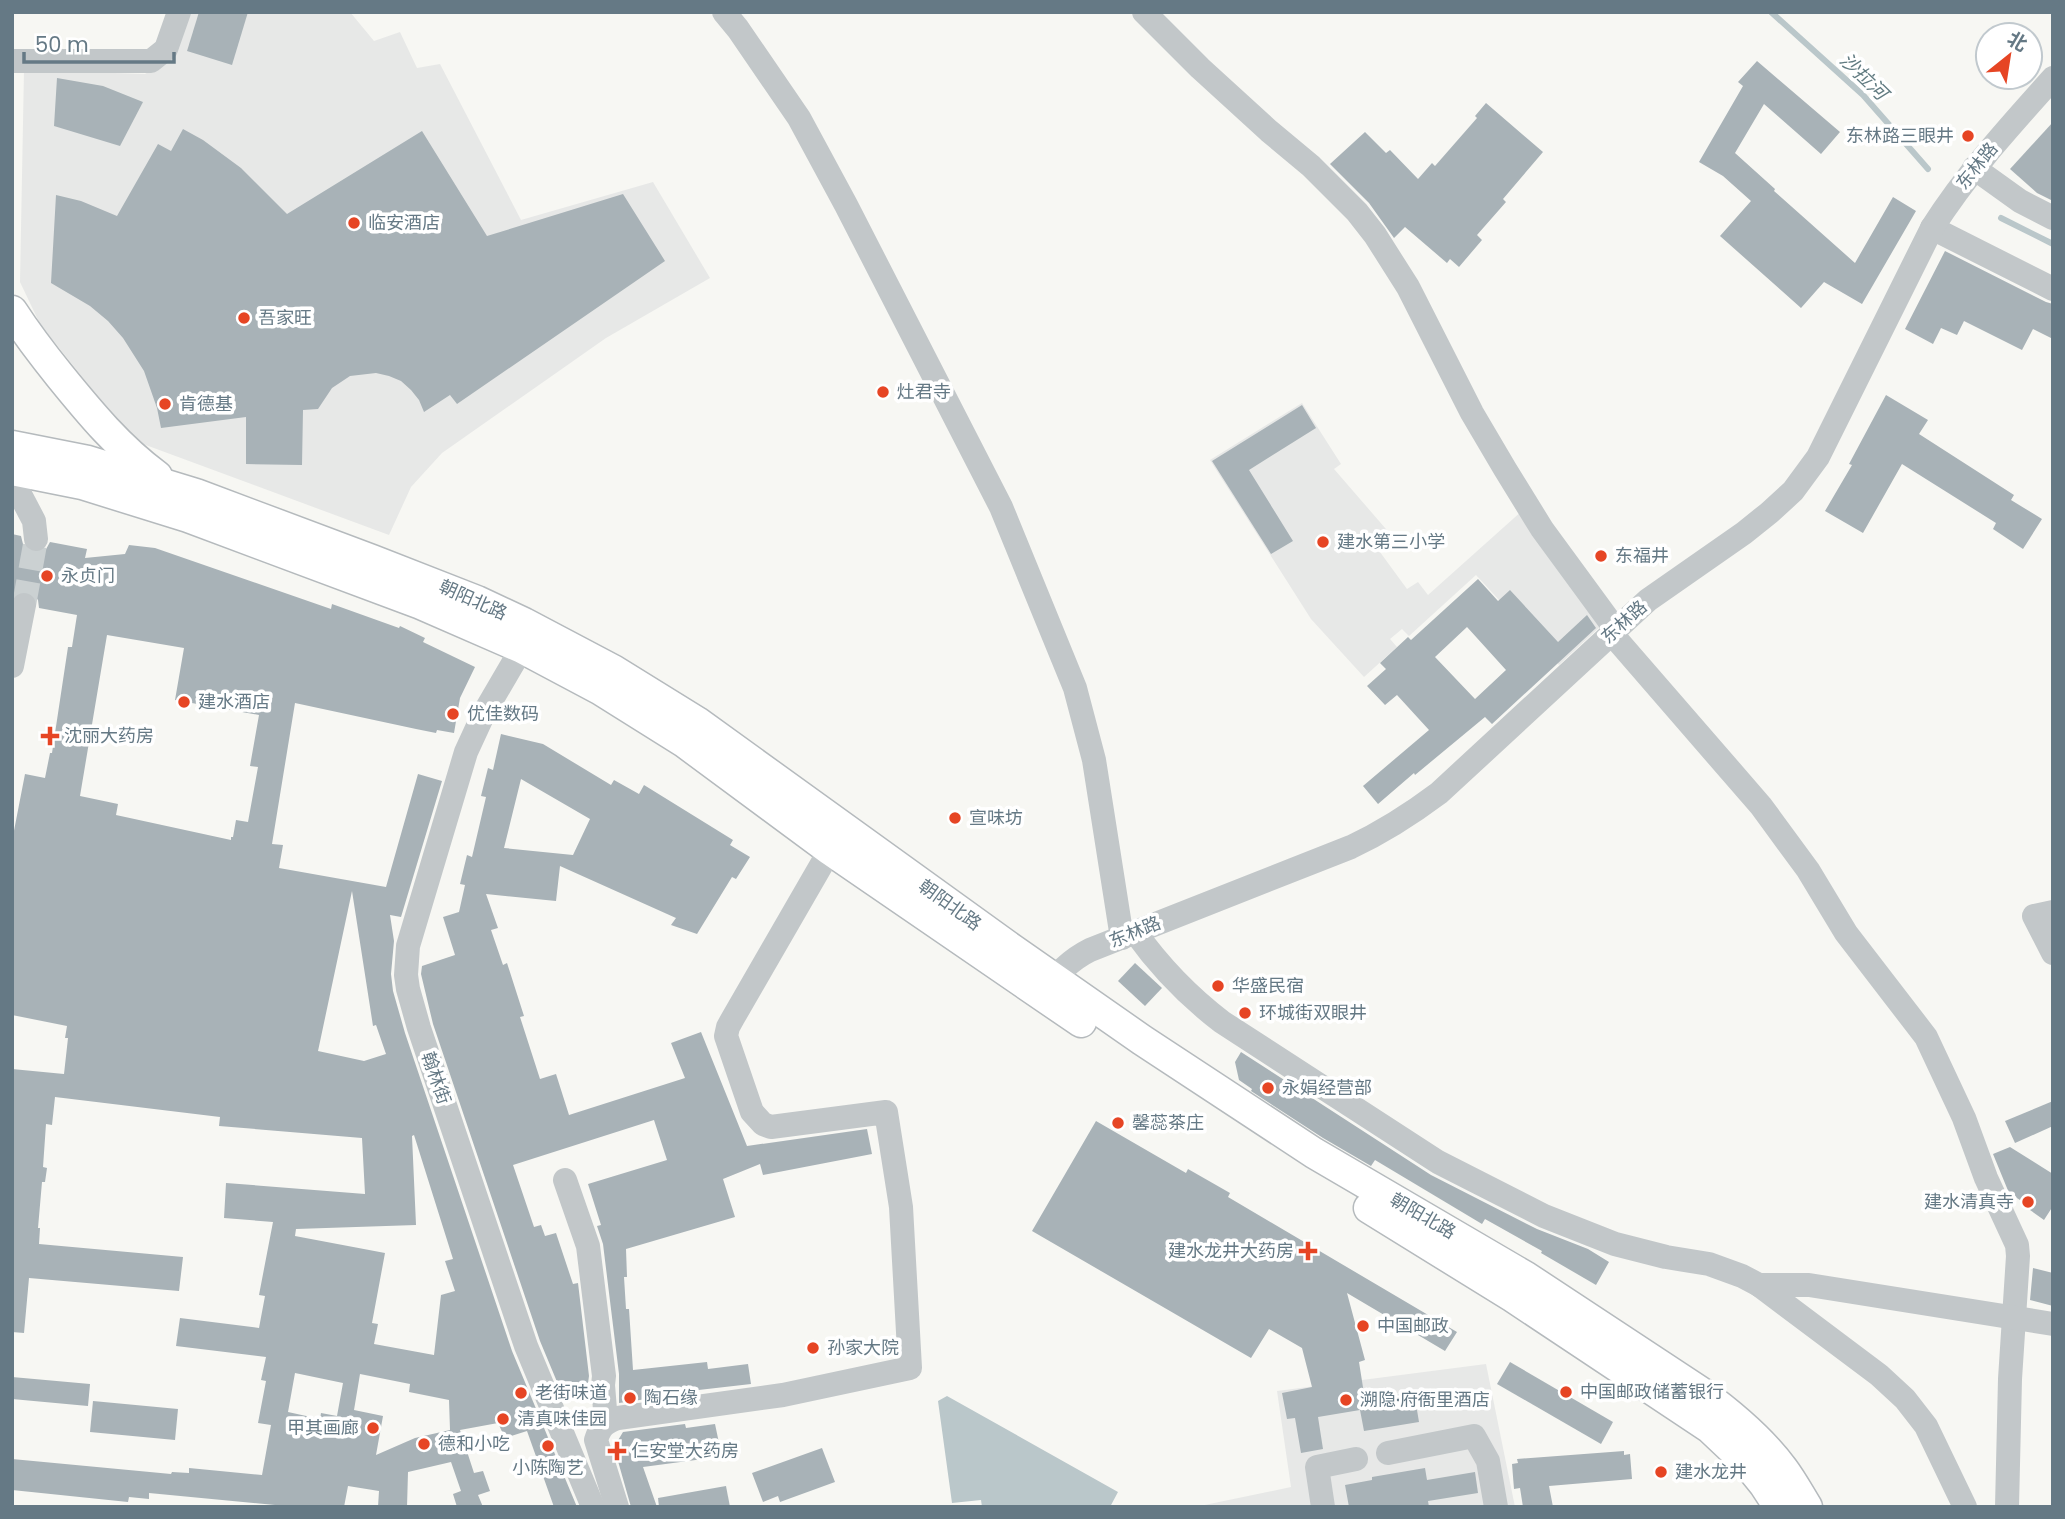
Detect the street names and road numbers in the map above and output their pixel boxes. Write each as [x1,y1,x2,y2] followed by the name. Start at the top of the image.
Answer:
[1950,137,2003,195] street label: 东林路
[435,573,511,626] street label: 朝阳北路
[1595,594,1652,649] street label: 东林路
[914,873,987,936] street label: 朝阳北路
[1105,910,1165,953] street label: 东林路
[416,1048,457,1107] street label: 翰林街
[1386,1187,1461,1244] street label: 朝阳北路

